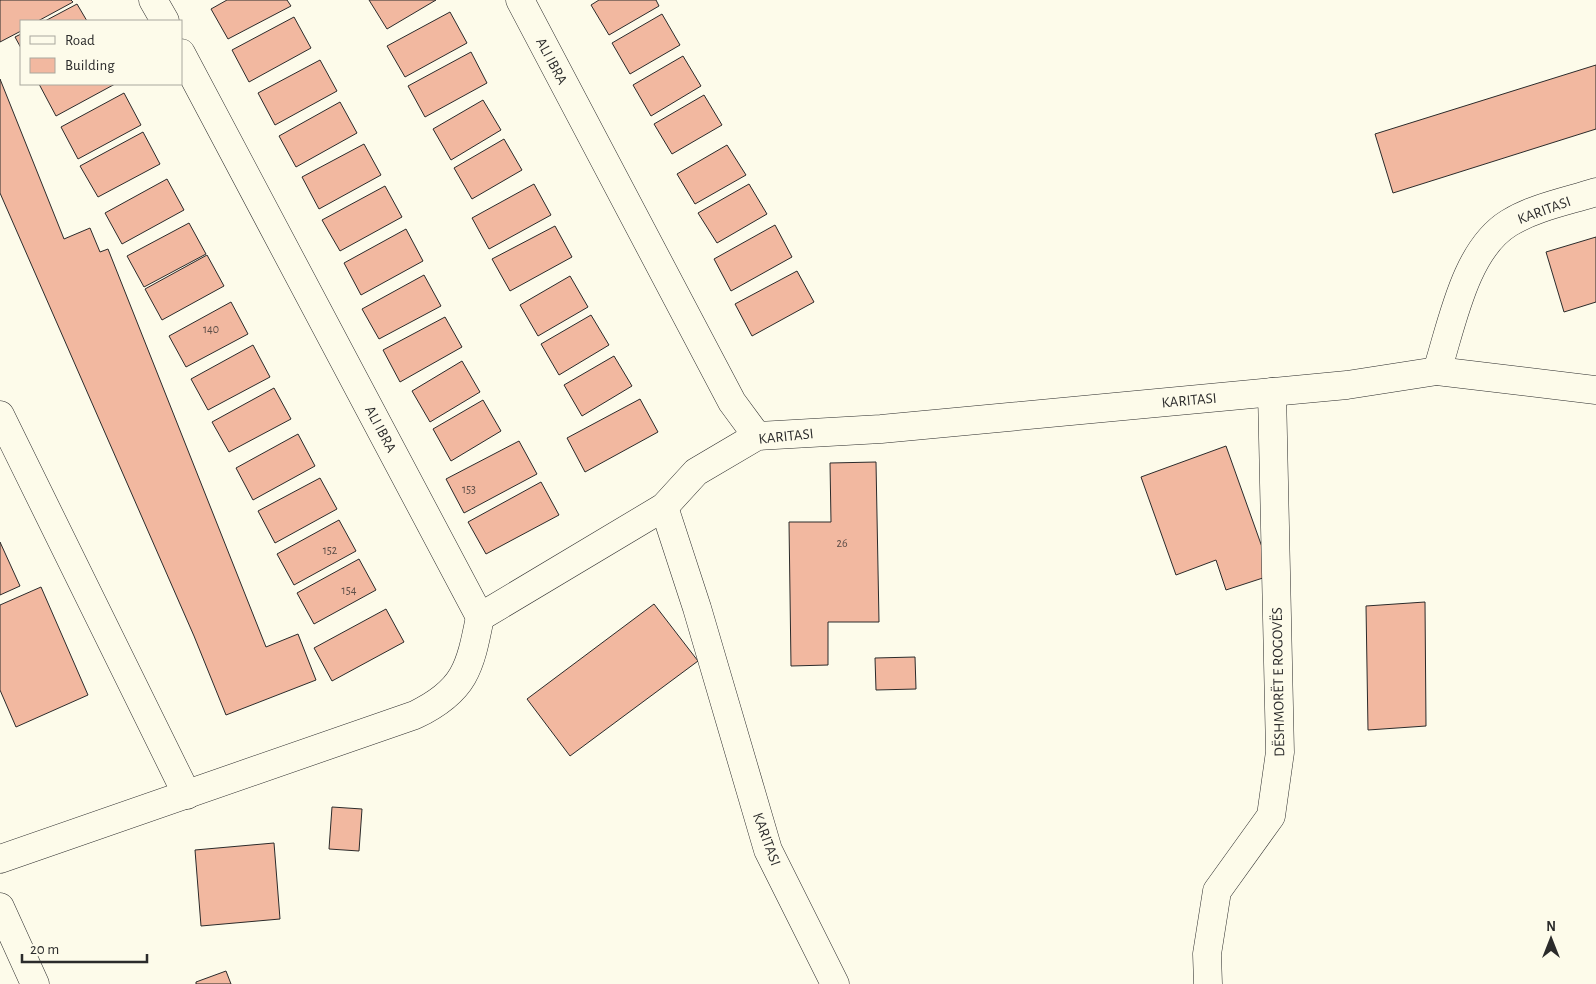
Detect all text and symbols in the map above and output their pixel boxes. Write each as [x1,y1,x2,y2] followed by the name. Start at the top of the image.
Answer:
[20,20,182,85] legend
[65,33,95,48] text: Road
[533,35,570,87] street label: ALI IBRA
[65,58,115,73] text: Building
[1516,194,1573,227] street label: KARITASI
[203,323,219,335] house number: 140
[1161,391,1217,410] street label: KARITASI
[362,403,399,455] street label: ALI IBRA
[758,426,814,447] street label: KARITASI
[462,483,476,495] house number: 153
[836,537,848,549] house number: 26
[323,544,338,556] house number: 152
[342,584,357,596] house number: 154
[1269,607,1287,757] street label: DËSHMORËT E ROGOVËS
[750,811,783,868] street label: KARITASI
[1526,914,1576,964] north arrow
[1546,920,1556,934] text: N
[22,932,148,964] scale bar
[30,942,59,957] text: 20 m

